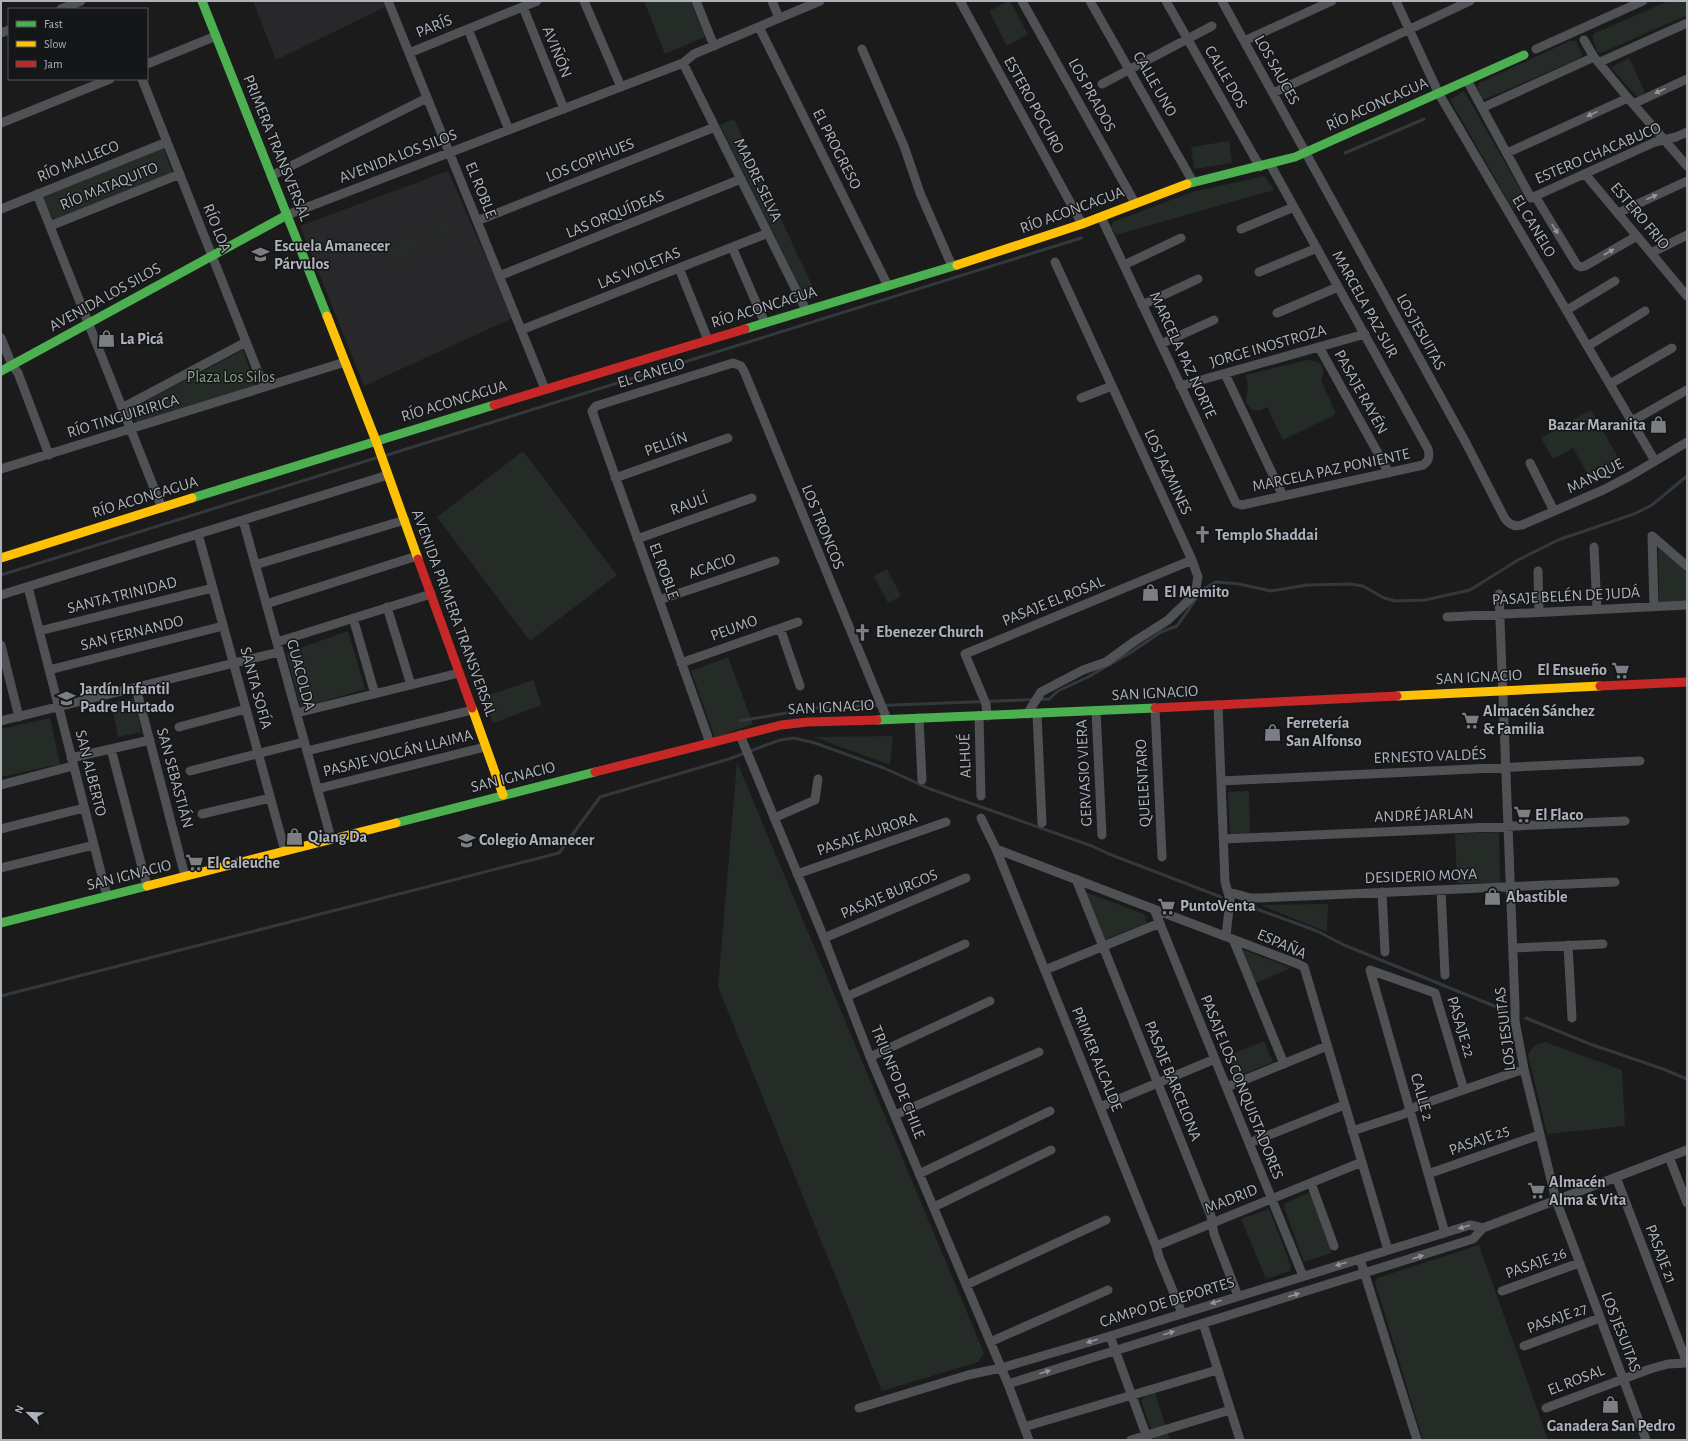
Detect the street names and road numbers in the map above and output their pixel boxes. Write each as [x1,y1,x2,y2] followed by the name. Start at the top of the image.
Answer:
[413,10,454,40] street label: PARÍS
[539,23,576,80] street label: AVIÑÓN
[1251,33,1303,107] street label: LOS SAUCES
[1202,43,1250,111] street label: CALLE DOS
[1130,49,1180,119] street label: CALLE UNO
[1001,54,1067,156] street label: ESTERO POCURO
[1065,56,1119,134] street label: LOS PRADOS
[240,73,314,224] street label: PRIMERA TRANSVERSAL
[1323,73,1430,134] street label: RÍO ACONCAGUA
[810,106,864,192] street label: EL PROGRESO
[1533,119,1663,187] street label: ESTERO CHACABUCO
[337,126,459,186] street label: AVENIDA LOS SILOS
[34,135,121,185] street label: RÍO MALLECO
[544,135,636,185] street label: LOS COPIHUES
[731,136,785,224] street label: MADRE SELVA
[57,157,161,214] street label: RÍO MATAQUITO
[463,160,500,221] street label: EL ROBLE
[1607,179,1673,253] street label: ESTERO FRIO
[1017,182,1126,236] street label: RÍO ACONCAGUA
[563,185,667,242] street label: LAS ORQUÍDEAS
[1509,192,1559,260] street label: EL CANELO
[200,201,236,255] street label: RÍO LOA
[595,244,683,292] street label: LAS VIOLETAS
[1329,248,1401,360] street label: MARCELA PAZ SUR
[46,260,164,334] street label: AVENIDA LOS SILOS
[709,281,819,331] street label: RÍO ACONCAGUA
[1147,289,1219,421] street label: MARCELA PAZ NORTE
[1394,291,1448,373] street label: LOS JESUITAS
[1208,322,1328,370] street label: JORGE INOSTROZA
[1331,346,1392,437] street label: PASAJE RAYÉN
[615,355,687,391] street label: EL CANELO
[399,375,509,425] street label: RÍO ACONCAGUA
[65,389,181,441] street label: RÍO TINGUIRIRICA
[642,427,690,459] street label: PELLÍN
[1141,427,1195,517] street label: LOS JAZMINES
[1251,445,1412,495] street label: MARCELA PAZ PONIENTE
[1564,455,1626,497] street label: MANQUE
[90,471,200,521] street label: RÍO ACONCAGUA
[799,482,847,572] street label: LOS TRONCOS
[667,488,711,518] street label: RAULÍ
[409,507,499,719] street label: AVENIDA PRIMERA TRANSVERSAL
[646,541,682,602] street label: EL ROBLE
[686,550,738,582] street label: ACACIO
[1000,573,1106,629] street label: PASAJE EL ROSAL
[66,574,178,616] street label: SANTA TRINIDAD
[1492,582,1640,608] street label: PASAJE BELÉN DE JUDÁ
[79,612,185,654] street label: SAN FERNANDO
[708,612,760,644] street label: PEUMO
[284,638,318,712] street label: GUACOLDA
[237,645,277,731] street label: SANTA SOFÍA
[1435,667,1523,687] street label: SAN IGNACIO
[1111,683,1199,703] street label: SAN IGNACIO
[787,697,875,717] street label: SAN IGNACIO
[1073,719,1095,827] street label: GERVASIO VIERA
[321,725,475,779] street label: PASAJE VOLCÁN LLAIMA
[154,726,198,830] street label: SAN SEBASTIÁN
[73,728,109,818] street label: SAN ALBERTO
[954,733,974,779] street label: ALHUÉ
[1133,739,1154,827] street label: QUELENTARO
[1373,744,1487,766] street label: ERNESTO VALDÉS
[469,759,557,795] street label: SAN IGNACIO
[1374,803,1474,825] street label: ANDRÉ JARLAN
[815,809,919,859] street label: PASAJE AURORA
[85,857,173,893] street label: SAN IGNACIO
[838,866,940,922] street label: PASAJE BURGOS
[1364,866,1478,886] street label: DESIDERIO MOYA
[1255,924,1310,962] street label: ESPAÑA
[1492,986,1518,1072] street label: LOS JESUITAS
[1197,993,1286,1182] street label: PASAJE LOS CONQUISTADORES
[1444,994,1478,1060] street label: PASAJE 22
[1069,1005,1125,1114] street label: PRIMER ALCALDE
[1142,1019,1204,1143] street label: PASAJE BARCELONA
[868,1023,928,1141] street label: TRIUNFO DE CHILE
[1408,1071,1436,1123] street label: CALLE 2
[1447,1122,1511,1158] street label: PASAJE 25
[1202,1181,1260,1217] street label: MADRID
[1642,1222,1680,1286] street label: PASAJE 21
[1503,1245,1569,1281] street label: PASAJE 26
[1098,1274,1236,1330] street label: CAMPO DE DEPORTES
[1598,1290,1644,1374] street label: LOS JESUITAS
[1525,1300,1590,1336] street label: PASAJE 27
[1545,1362,1607,1398] street label: EL ROSAL

